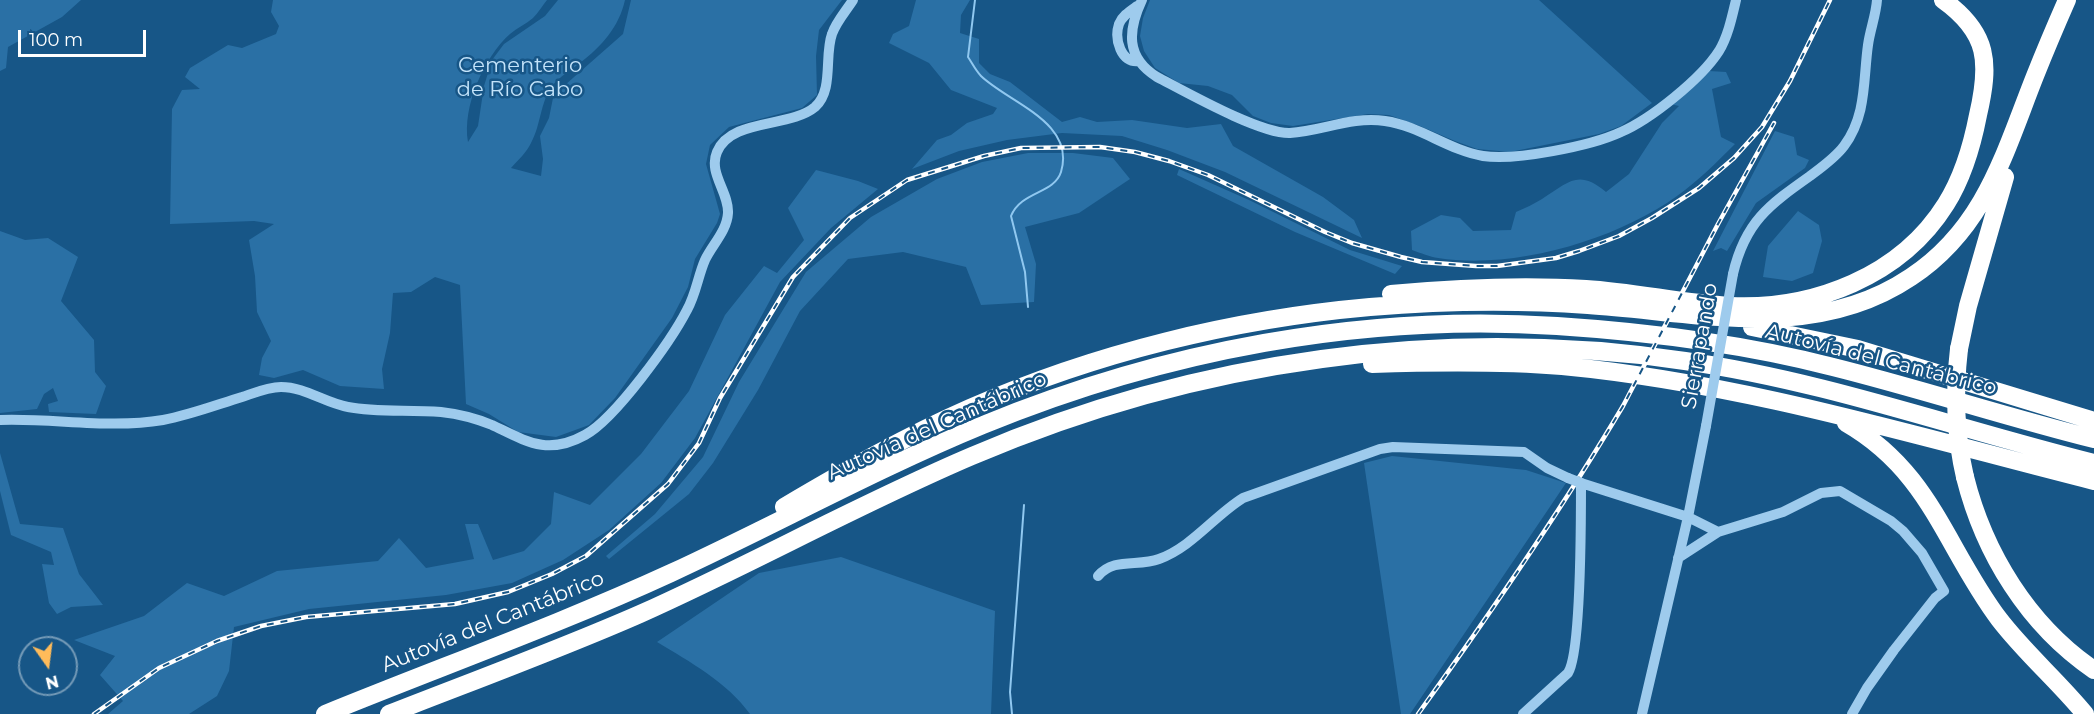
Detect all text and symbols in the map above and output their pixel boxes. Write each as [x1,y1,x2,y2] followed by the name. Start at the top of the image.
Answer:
[21,18,148,56] scale bar
[29,29,83,51] text: 100 m
[457,53,583,103] park label: Cementerio de Río Cabo
[1677,281,1723,411] street label: Sierrapando
[1763,319,1999,401] street label: Autovía del Cantábrico
[823,366,1051,486] street label: Autovía del Cantábrico
[378,566,608,678] street label: Autovía del Cantábrico
[18,636,78,696] north arrow
[43,671,61,693] text: N

